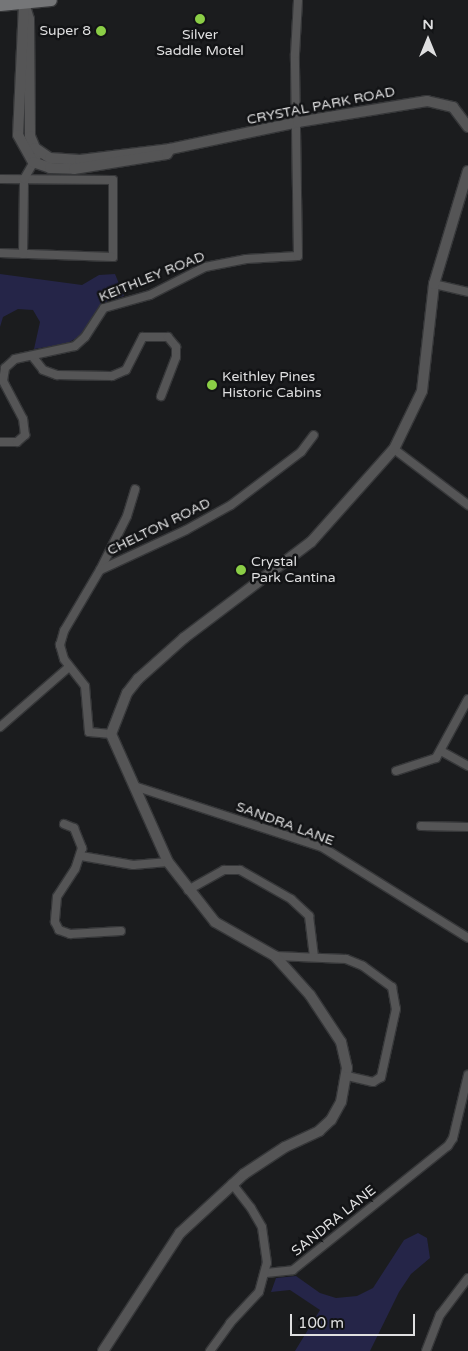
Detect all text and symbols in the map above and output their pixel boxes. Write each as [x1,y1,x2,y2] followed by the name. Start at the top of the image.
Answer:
[194,13,206,25] marker: Silver Saddle Motel
[403,15,453,65] north arrow
[422,16,434,33] text: N
[39,23,91,39] place label: Super 8
[95,25,107,37] marker: Super 8
[156,27,244,59] place label: Silver Saddle Motel
[245,83,397,129] street label: CRYSTAL PARK ROAD
[96,248,208,306] street label: KEITHLEY ROAD
[222,369,321,402] place label: Keithley Pines Historic Cabins
[206,379,218,391] marker: Keithley Pines Historic Cabins
[105,495,213,559] street label: CHELTON ROAD
[251,554,336,586] place label: Crystal Park Cantina
[235,564,247,576] marker: Crystal Park Cantina
[234,798,336,850] street label: SANDRA LANE
[289,1182,379,1260] street label: SANDRA LANE
[293,1304,418,1336] scale bar
[298,1314,344,1332] text: 100 m

